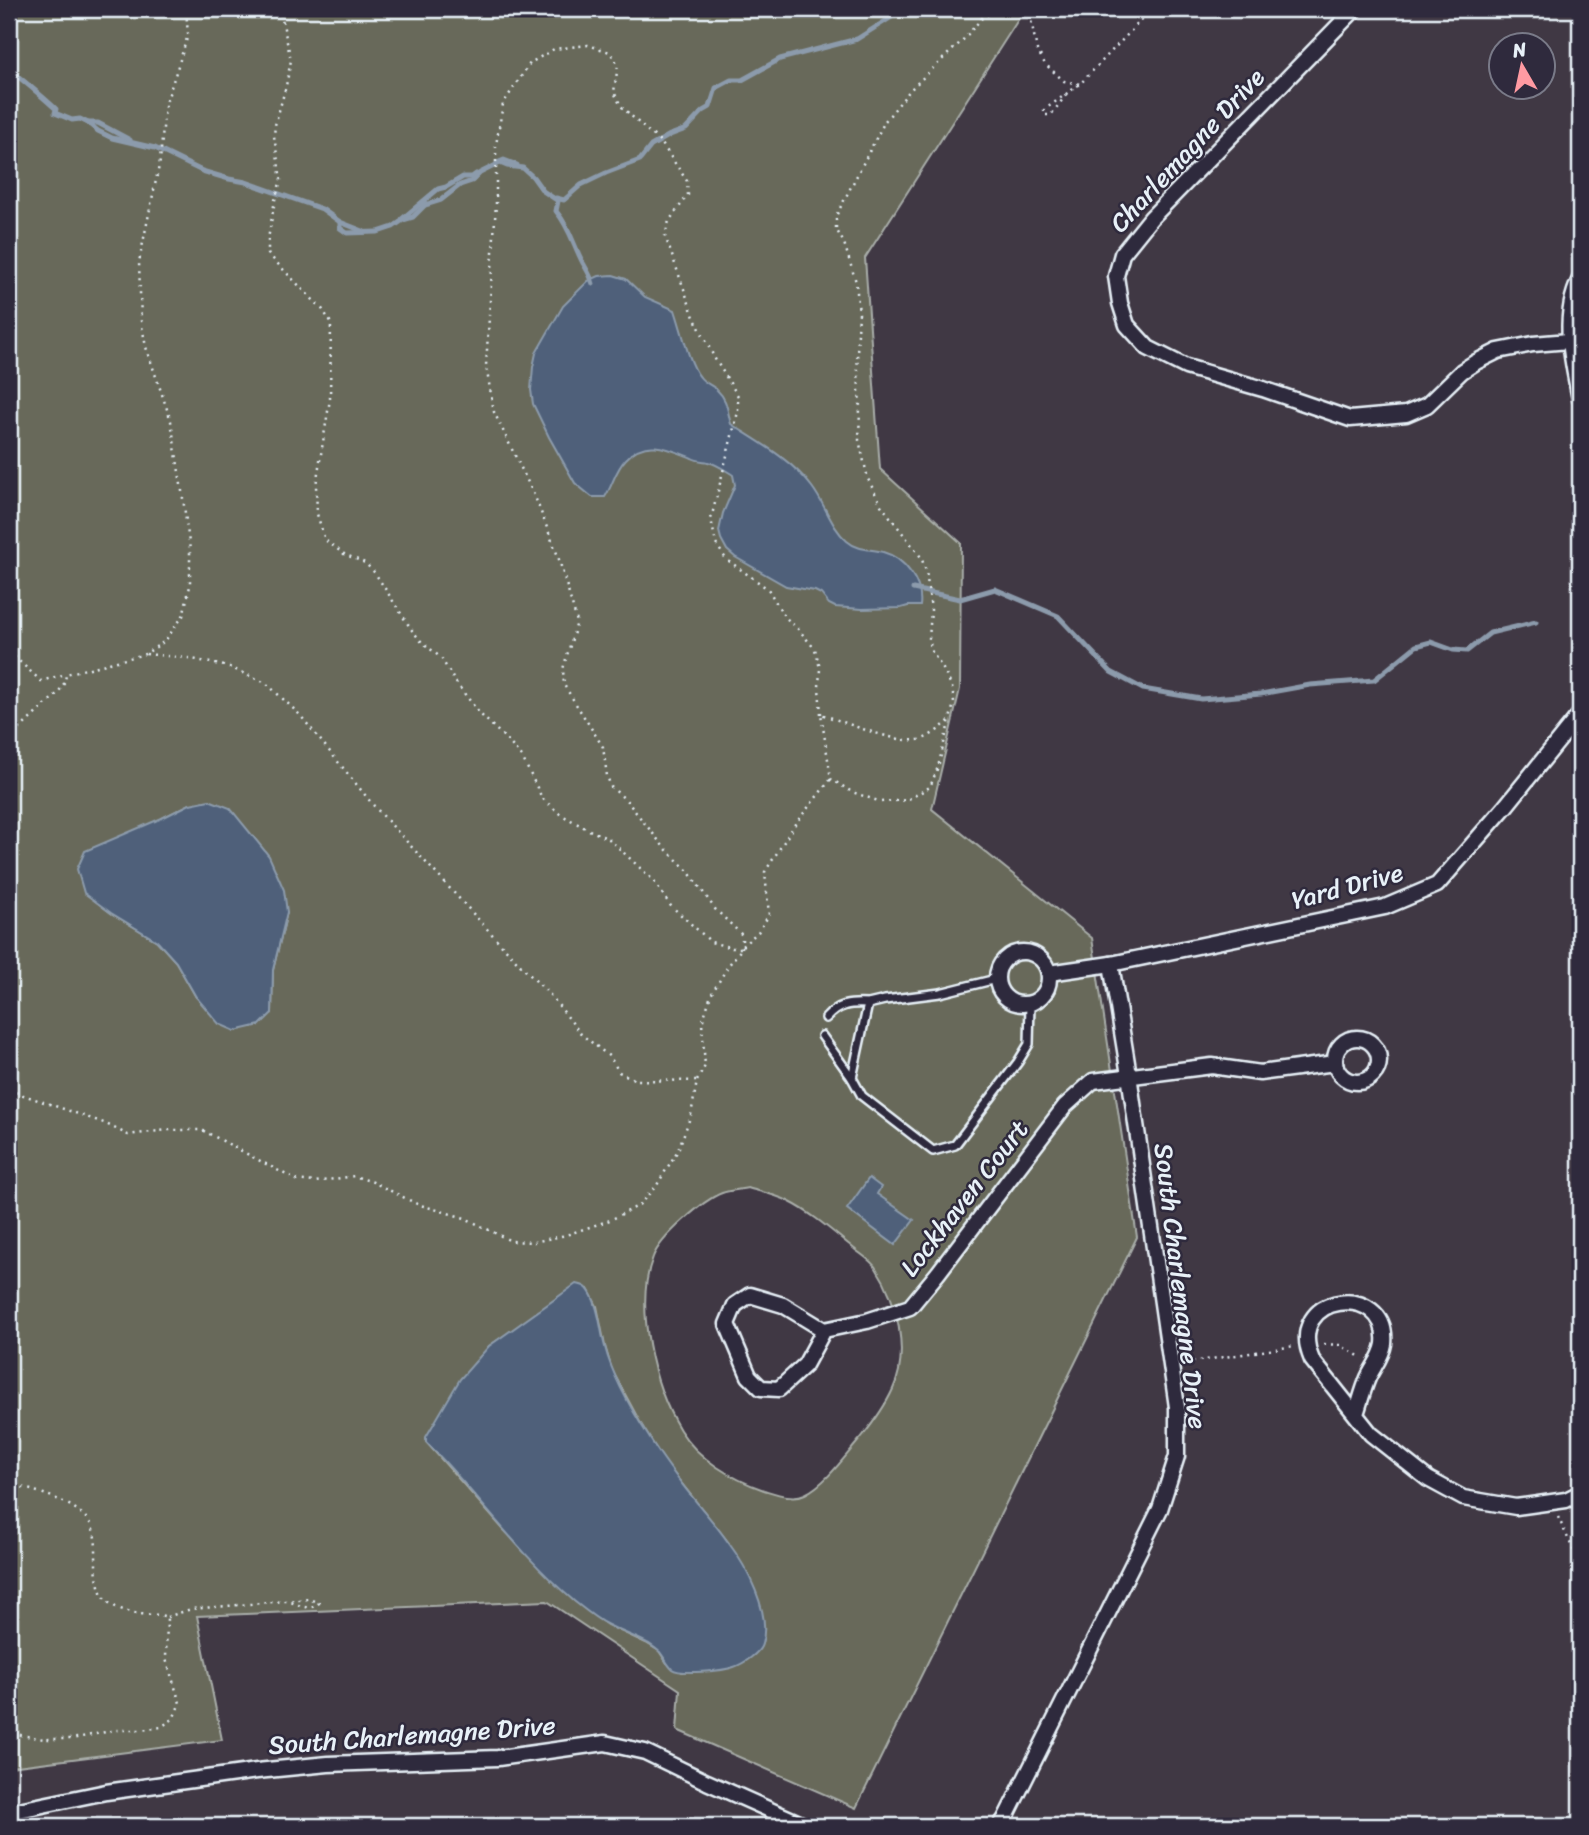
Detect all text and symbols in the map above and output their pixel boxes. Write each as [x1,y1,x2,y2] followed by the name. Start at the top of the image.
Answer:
[1488,32,1558,102] north arrow
[1509,32,1529,67] text: N
[1098,56,1277,243] street label: Charlemagne Drive
[1286,849,1408,923] street label: Yard Drive
[888,1109,1040,1287] street label: Lockhaven Court
[1141,1140,1221,1432] street label: South Charlemagne Drive
[267,1702,557,1768] street label: South Charlemagne Drive

